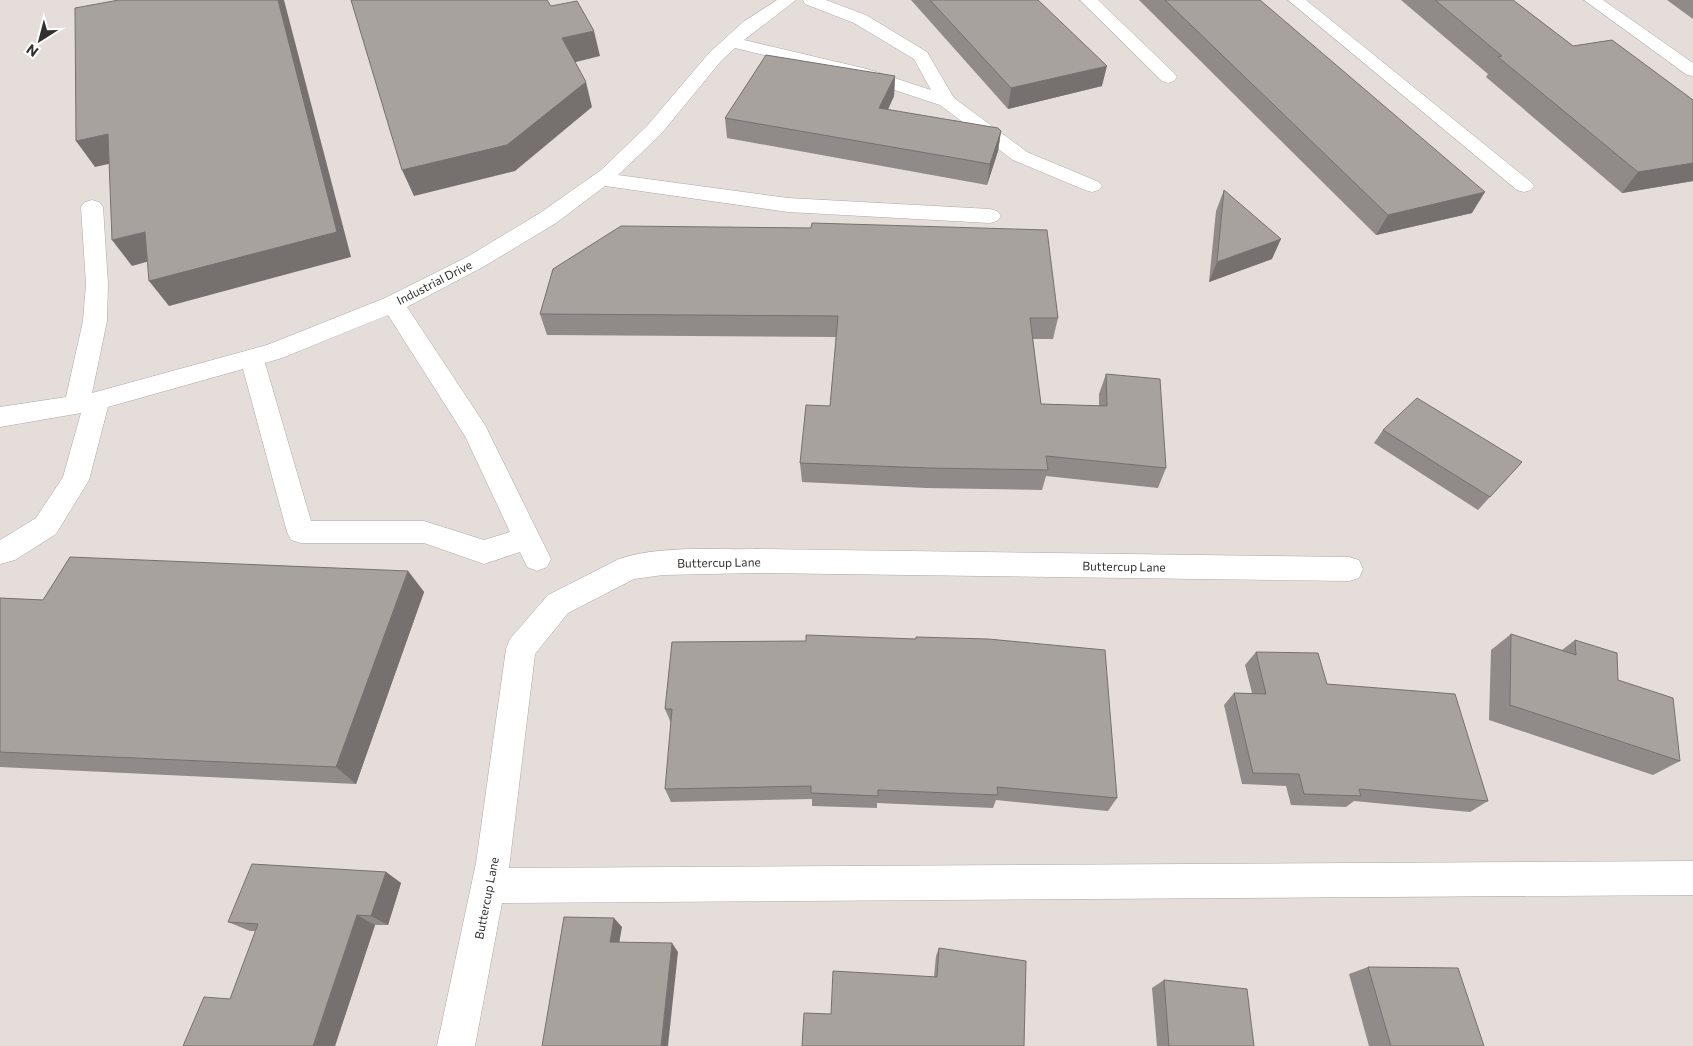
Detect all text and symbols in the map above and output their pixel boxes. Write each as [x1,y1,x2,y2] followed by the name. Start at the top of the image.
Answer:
[15,15,65,65] north arrow
[23,41,41,61] text: N
[394,257,474,307] street label: Industrial Drive
[677,554,761,570] street label: Buttercup Lane
[1082,558,1166,574] street label: Buttercup Lane
[471,856,501,940] street label: Buttercup Lane

